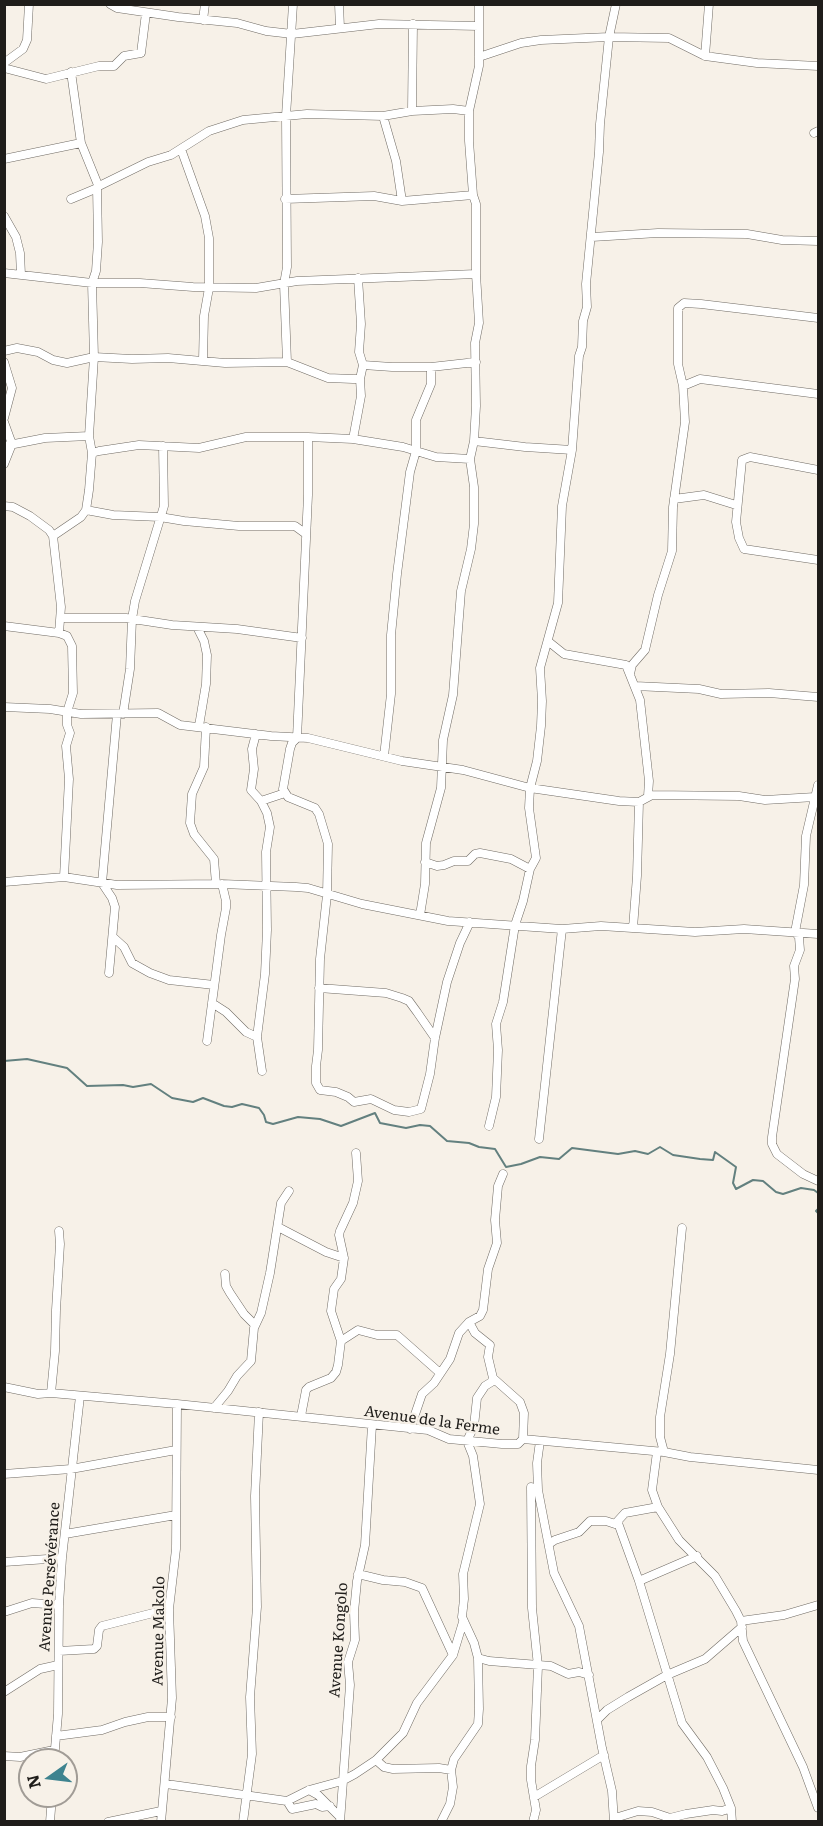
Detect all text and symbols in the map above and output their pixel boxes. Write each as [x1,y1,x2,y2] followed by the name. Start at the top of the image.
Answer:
[363,1403,501,1439] street label: Avenue de la Ferme
[36,1502,64,1652] street label: Avenue Persévérance
[149,1576,169,1686] street label: Avenue Makolo
[326,1582,352,1698] street label: Avenue Kongolo
[18,1748,78,1808] north arrow
[19,1772,46,1791] text: N

